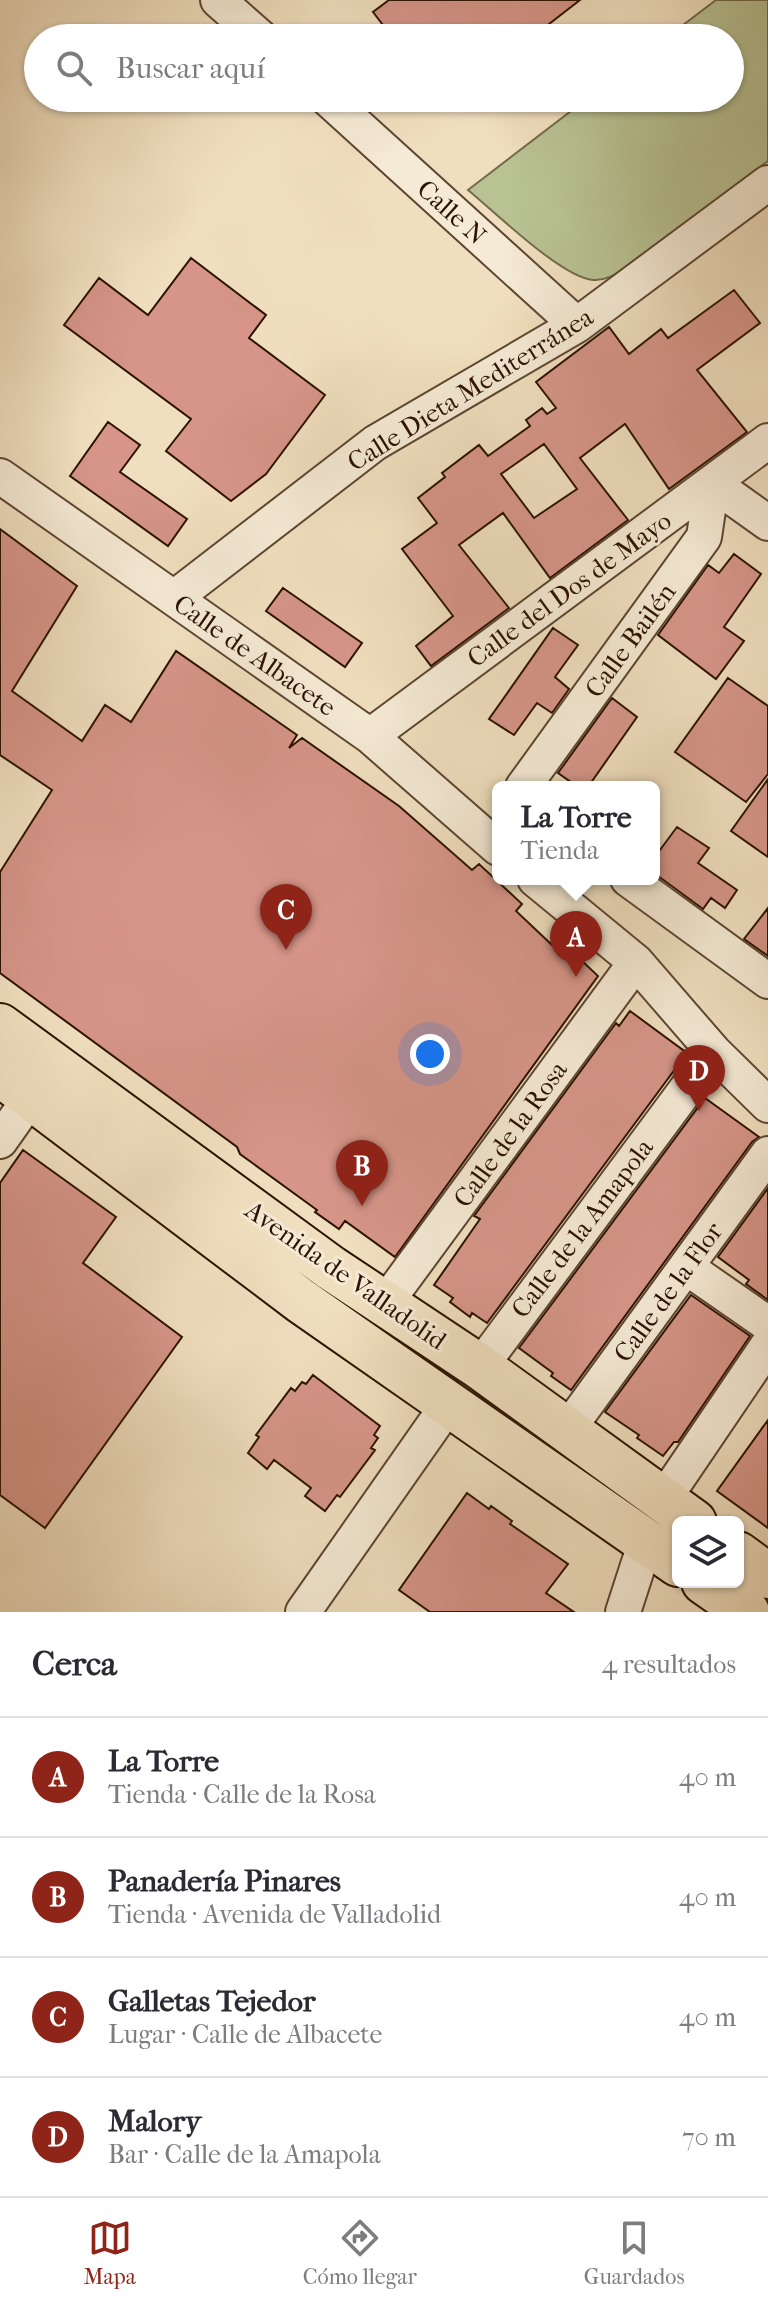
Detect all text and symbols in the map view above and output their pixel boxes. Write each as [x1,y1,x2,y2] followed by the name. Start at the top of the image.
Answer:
[24,24,744,112] search box
[52,46,96,90] icon: search
[116,51,265,86] text: Buscar aquí
[411,173,493,251] street label: Calle N
[342,301,599,478] street label: Calle Dieta Mediterránea
[461,505,677,674] street label: Calle del Dos de Mayo
[579,577,682,704] street label: Calle Bailén
[168,588,342,723] street label: Calle de Albacete
[492,781,660,885] popup
[520,800,632,835] text: La Torre
[520,835,599,866] text: Tienda
[260,884,312,950] pin: C
[550,911,602,977] pin: A
[410,1034,450,1074] your location
[673,1045,725,1111] pin: D
[447,1054,574,1213] street label: Calle de la Rosa
[505,1132,660,1324] street label: Calle de la Amapola
[336,1140,388,1206] pin: B
[238,1194,453,1357] street label: Avenida de Valladolid
[607,1217,729,1368] street label: Calle de la Flor
[672,1516,744,1588] map controls
[672,1516,744,1588] button: layers
[32,1644,117,1684] text: Cerca
[602,1649,736,1680] text: 4 resultados
[108,1744,219,1779] text: La Torre
[50,1762,66,1793] text: A
[679,1762,736,1793] text: 40 m
[108,1779,376,1810] text: Tienda · Calle de la Rosa
[108,1864,341,1899] text: Panadería Pinares
[50,1882,66,1913] text: B
[679,1882,736,1913] text: 40 m
[108,1899,441,1930] text: Tienda · Avenida de Valladolid
[108,1984,316,2019] text: Galletas Tejedor
[49,2002,67,2033] text: C
[679,2002,736,2033] text: 40 m
[108,2019,382,2050] text: Lugar · Calle de Albacete
[108,2104,201,2139] text: Malory
[48,2122,68,2153] text: D
[682,2122,736,2153] text: 70 m
[108,2139,381,2170] text: Bar · Calle de la Amapola
[83,2216,136,2290] tab: Mapa
[303,2216,417,2290] tab: Cómo llegar
[584,2216,685,2290] tab: Guardados

